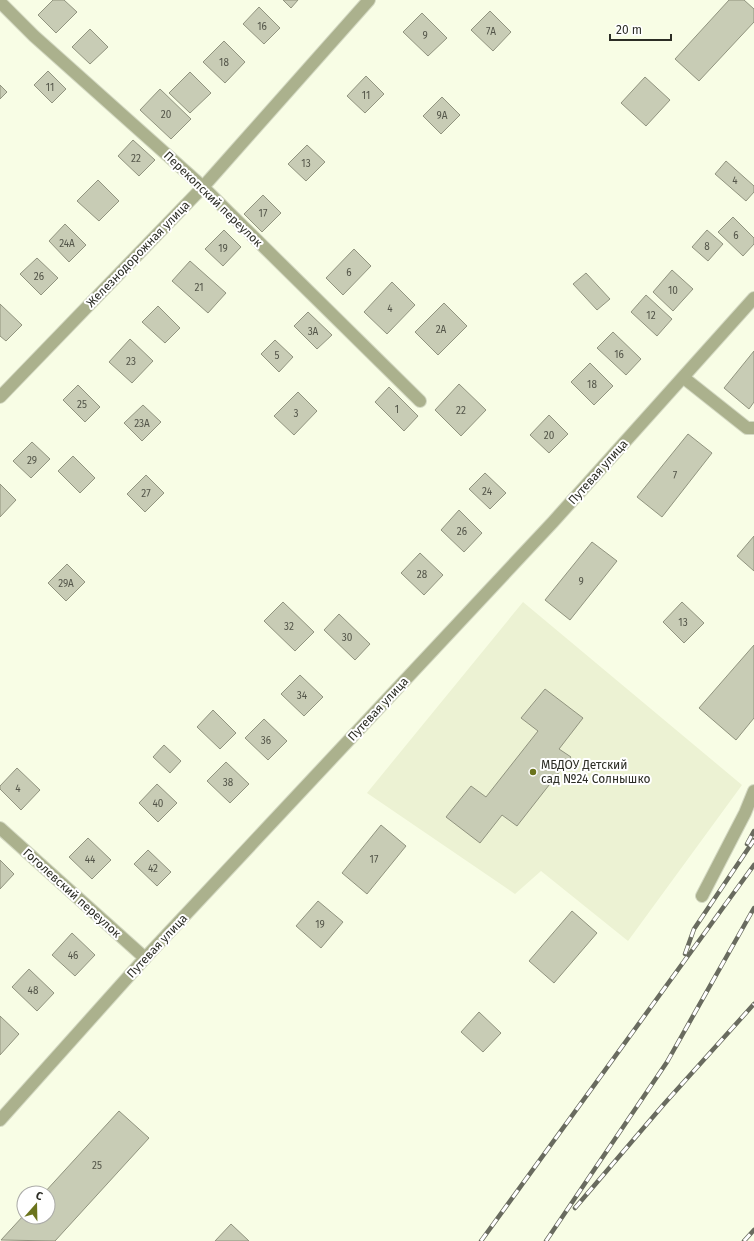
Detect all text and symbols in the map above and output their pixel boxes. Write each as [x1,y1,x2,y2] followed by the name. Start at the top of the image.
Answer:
[610,16,671,42] scale bar
[257,21,267,33] house number: 16
[616,23,642,37] text: 20 m
[486,26,496,38] house number: 7А
[422,30,428,42] house number: 9
[219,57,229,69] house number: 18
[46,82,54,94] house number: 11
[362,90,370,102] house number: 11
[161,109,172,121] house number: 20
[437,110,448,122] house number: 9А
[161,148,266,250] street label: Перекопский переулок
[131,153,141,165] house number: 22
[301,158,311,170] house number: 13
[732,175,738,187] house number: 4
[83,198,193,310] street label: Железнодорожная улица
[259,208,268,220] house number: 17
[733,230,739,242] house number: 6
[59,238,75,250] house number: 24А
[704,241,710,253] house number: 8
[218,243,228,255] house number: 19
[346,267,352,279] house number: 6
[34,271,44,283] house number: 26
[194,282,204,294] house number: 21
[668,285,678,297] house number: 10
[387,303,393,315] house number: 4
[646,310,656,322] house number: 12
[436,324,447,336] house number: 2А
[308,326,319,338] house number: 3А
[614,349,624,361] house number: 16
[274,350,280,362] house number: 5
[126,356,136,368] house number: 23
[587,379,597,391] house number: 18
[77,399,87,411] house number: 25
[395,404,399,416] house number: 1
[456,405,466,417] house number: 22
[294,408,299,420] house number: 3
[134,418,150,430] house number: 23А
[544,430,555,442] house number: 20
[565,437,631,507] street label: Путевая улица
[27,455,37,467] house number: 29
[673,470,678,482] house number: 7
[482,486,493,498] house number: 24
[141,488,151,500] house number: 27
[457,526,467,538] house number: 26
[417,569,428,581] house number: 28
[578,576,584,588] house number: 9
[58,578,74,590] house number: 29А
[678,617,688,629] house number: 13
[284,621,294,633] house number: 32
[342,632,353,644] house number: 30
[345,674,411,744] street label: Путевая улица
[297,690,308,702] house number: 34
[261,735,271,747] house number: 36
[541,758,651,786] place label: МБДОУ Детский сад №24 Солнышко
[528,767,538,777] marker: МБДОУ Детский сад №24 Солнышко
[223,777,234,789] house number: 38
[15,783,21,795] house number: 4
[153,798,164,810] house number: 40
[20,845,124,941] street label: Гоголевский переулок
[85,854,96,866] house number: 44
[370,854,379,866] house number: 17
[148,863,158,875] house number: 42
[124,911,190,981] street label: Путевая улица
[315,919,325,931] house number: 19
[68,950,78,962] house number: 46
[28,985,39,997] house number: 48
[92,1160,102,1172] house number: 25
[16,1185,56,1225] north arrow
[34,1189,45,1203] text: С

